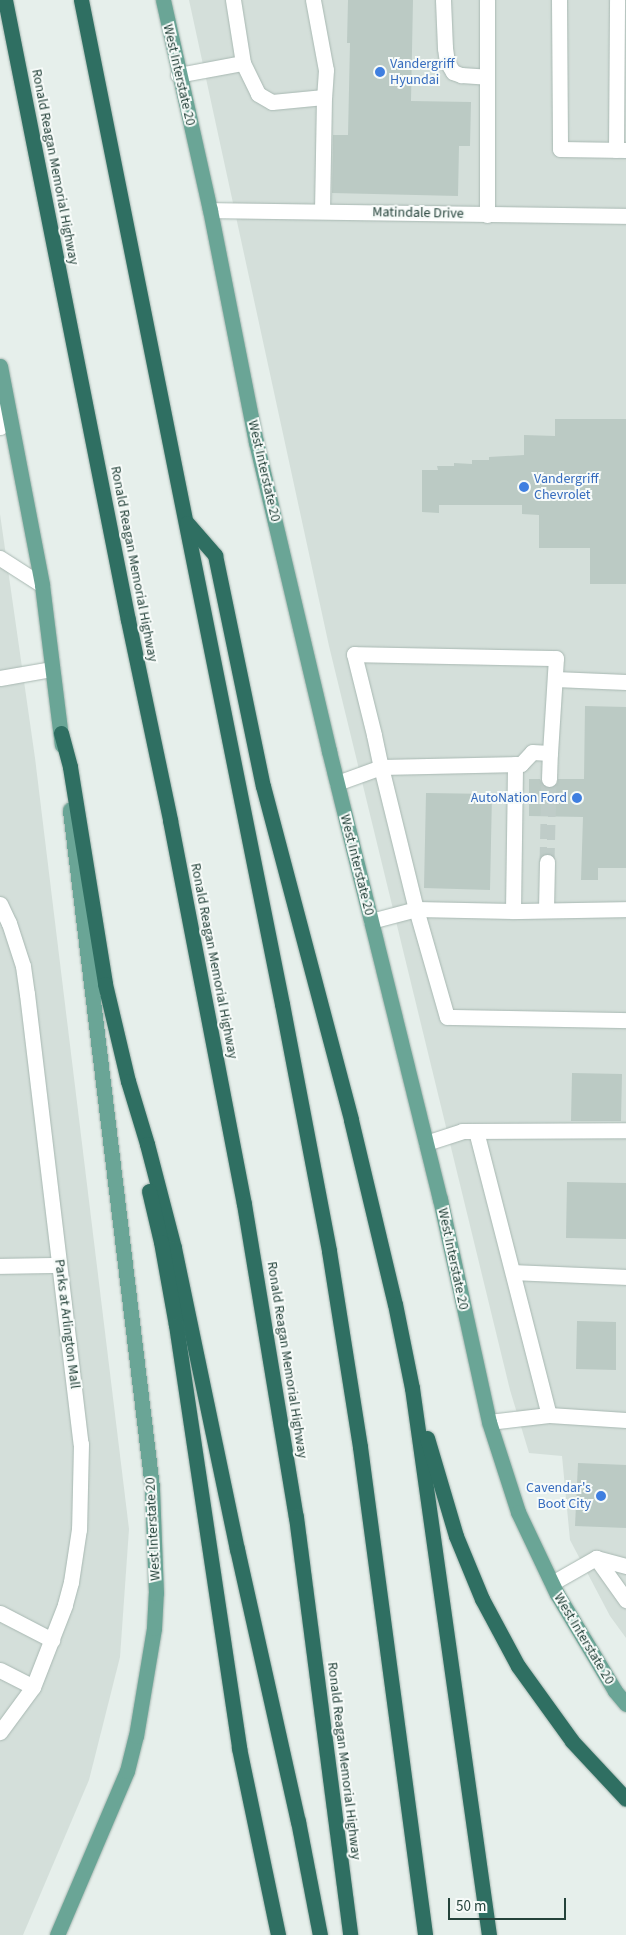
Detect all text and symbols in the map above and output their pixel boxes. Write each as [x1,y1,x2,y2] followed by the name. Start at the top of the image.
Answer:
[159,23,199,127] street label: West Interstate 20
[390,56,454,88] place label: Vandergriff Hyundai
[374,66,386,78] marker: Vandergriff Hyundai
[28,68,82,266] street label: Ronald Reagan Memorial Highway
[372,204,464,222] street label: Matindale Drive
[244,419,284,523] street label: West Interstate 20
[107,465,161,663] street label: Ronald Reagan Memorial Highway
[534,471,598,504] place label: Vandergriff Chevrolet
[518,481,530,493] marker: Vandergriff Chevrolet
[471,790,567,806] place label: AutoNation Ford
[571,792,583,804] marker: AutoNation Ford
[336,813,378,917] street label: West Interstate 20
[187,862,241,1060] street label: Ronald Reagan Memorial Highway
[434,1206,472,1312] street label: West Interstate 20
[51,1258,83,1390] street label: Parks at Arlington Mall
[263,1260,311,1460] street label: Ronald Reagan Memorial Highway
[142,1477,164,1581] street label: West Interstate 20
[526,1480,591,1512] place label: Cavendar's Boot City
[595,1490,607,1502] marker: Cavendar's Boot City
[550,1590,618,1688] street label: West Interstate 20
[324,1661,364,1861] street label: Ronald Reagan Memorial Highway
[451,1888,568,1920] scale bar
[456,1896,486,1917] text: 50 m

